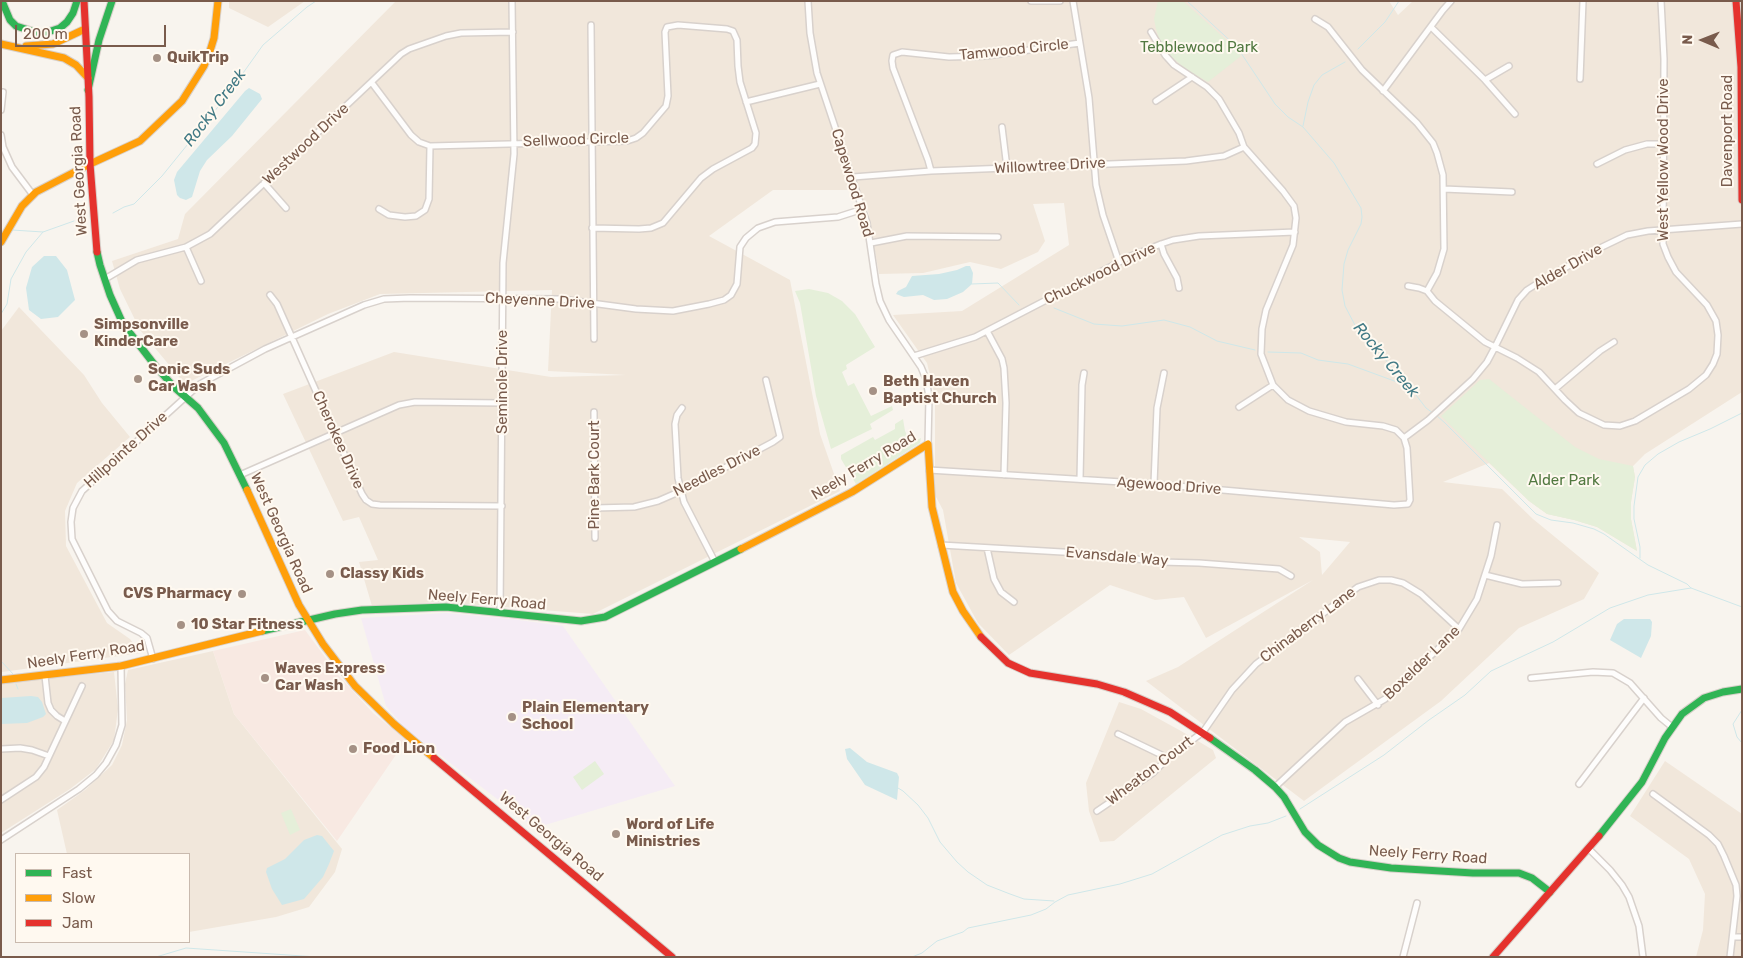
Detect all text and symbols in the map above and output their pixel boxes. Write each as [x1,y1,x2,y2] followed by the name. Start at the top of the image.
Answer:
[18,15,169,47] scale bar
[1678,15,1728,65] north arrow
[23,25,68,43] text: 200 m
[958,35,1070,65] street label: Tamwood Circle
[1679,35,1696,45] text: N
[1140,39,1258,57] park label: Tebblewood Park
[167,49,229,67] place label: QuikTrip
[151,52,163,64] marker: QuikTrip
[180,65,250,151] water label: Rocky Creek
[1719,75,1737,187] street label: Davenport Road
[1655,78,1673,242] street label: West Yellow Wood Drive
[259,99,353,189] street label: Westwood Drive
[67,106,91,236] street label: West Georgia Road
[827,127,877,239] street label: Capewood Road
[523,129,629,151] street label: Sellwood Circle
[994,154,1106,178] street label: Willowtree Drive
[1041,239,1159,309] street label: Chuckwood Drive
[1530,240,1606,294] street label: Alder Drive
[485,289,595,313] street label: Cheyenne Drive
[94,316,189,351] place label: Simpsonville KinderCare
[1349,319,1423,401] water label: Rocky Creek
[78,328,90,340] marker: Simpsonville KinderCare
[494,330,512,434] street label: Seminole Drive
[148,361,230,396] place label: Sonic Suds Car Wash
[132,373,144,385] marker: Sonic Suds Car Wash
[883,373,997,408] place label: Beth Haven Baptist Church
[867,385,879,397] marker: Beth Haven Baptist Church
[308,388,368,492] street label: Cherokee Drive
[81,408,171,492] street label: Hillpointe Drive
[586,420,604,530] street label: Pine Bark Court
[808,428,920,504] street label: Neely Ferry Road
[670,441,764,501] street label: Needles Drive
[246,470,316,596] street label: West Georgia Road
[1528,472,1600,490] park label: Alder Park
[1116,473,1222,499] street label: Agewood Drive
[1065,544,1169,570] street label: Evansdale Way
[340,565,424,583] place label: Classy Kids
[324,568,336,580] marker: Classy Kids
[1257,583,1359,667] street label: Chinaberry Lane
[123,585,232,603] place label: CVS Pharmacy
[427,586,547,614] street label: Neely Ferry Road
[236,588,248,600] marker: CVS Pharmacy
[191,616,303,634] place label: 10 Star Fitness
[175,619,187,631] marker: 10 Star Fitness
[1380,622,1464,704] street label: Boxelder Lane
[26,637,146,673] street label: Neely Ferry Road
[275,660,385,695] place label: Waves Express Car Wash
[259,672,271,684] marker: Waves Express Car Wash
[522,699,649,734] place label: Plain Elementary School
[506,711,518,723] marker: Plain Elementary School
[1103,732,1197,810] street label: Wheaton Court
[363,740,435,758] place label: Food Lion
[347,743,359,755] marker: Food Lion
[495,788,607,886] street label: West Georgia Road
[626,816,714,851] place label: Word of Life Ministries
[610,828,622,840] marker: Word of Life Ministries
[1368,842,1488,868] street label: Neely Ferry Road
[15,853,190,943] legend
[62,864,92,882] text: Fast
[62,889,95,907] text: Slow
[62,914,93,932] text: Jam

